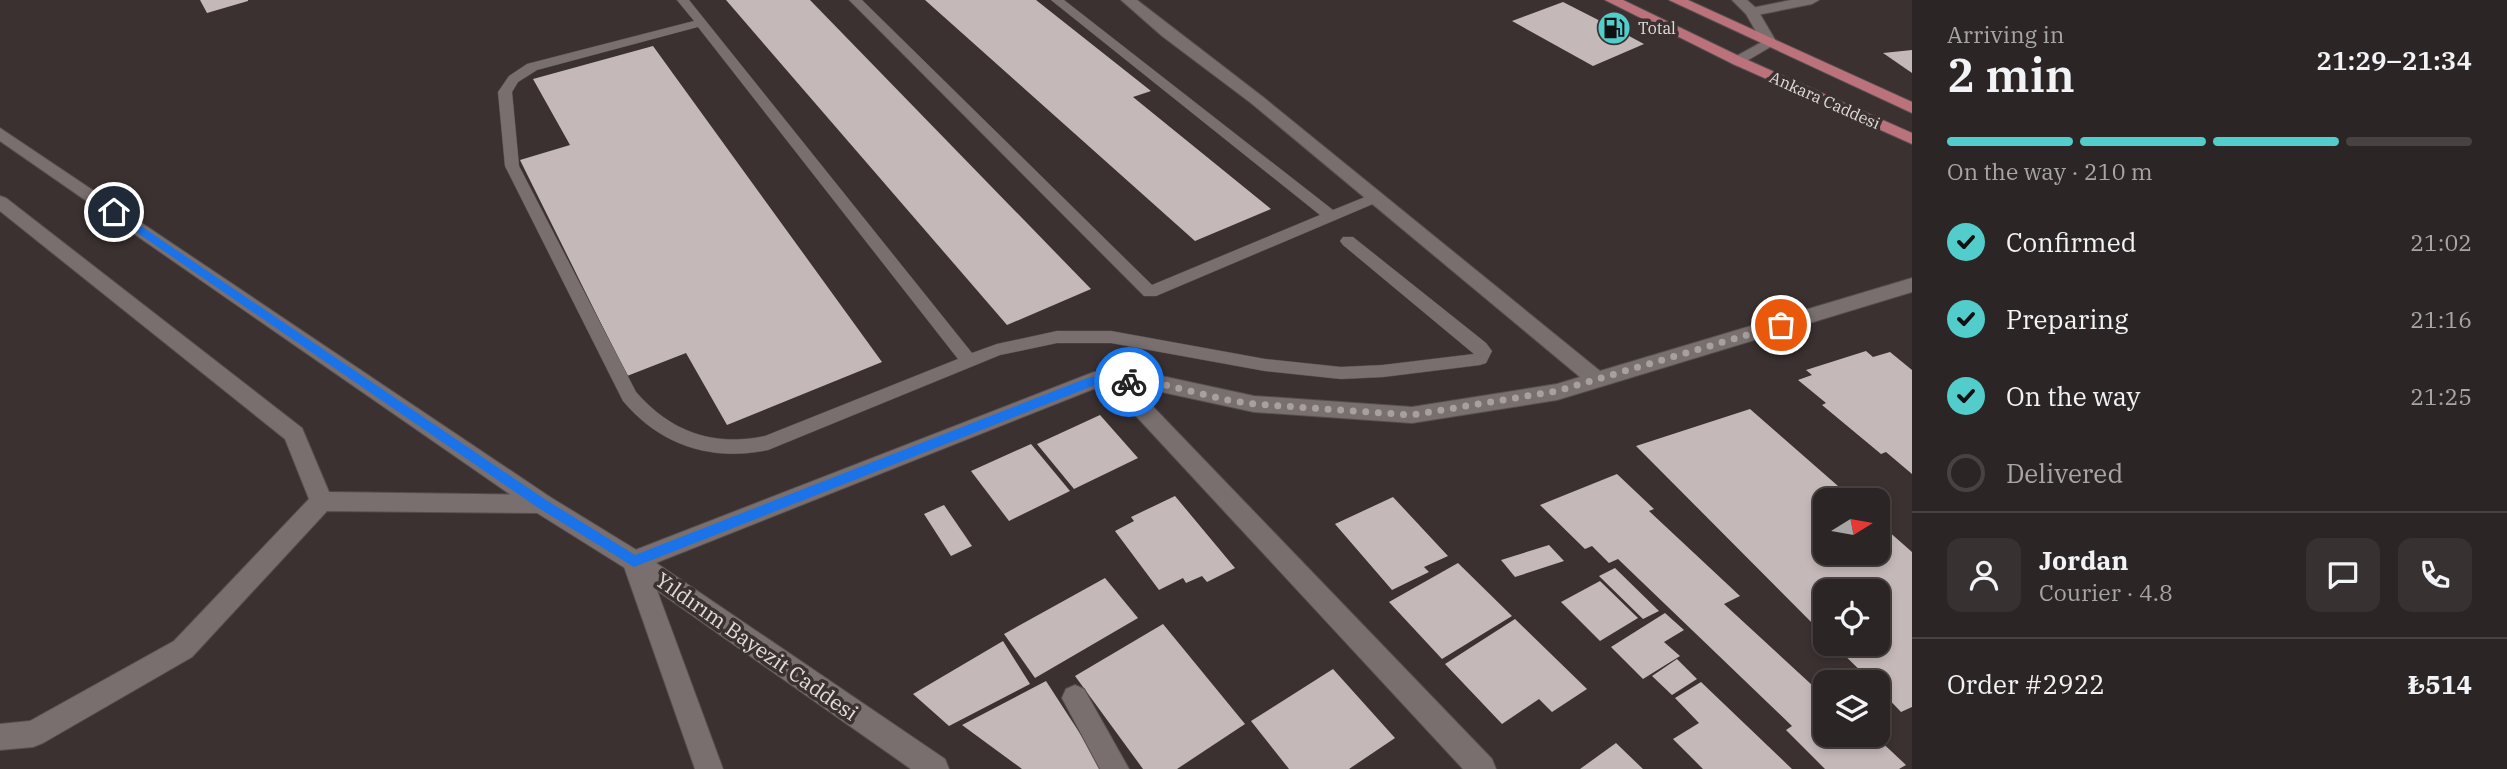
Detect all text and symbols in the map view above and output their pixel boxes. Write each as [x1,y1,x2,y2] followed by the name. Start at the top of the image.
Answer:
[1595,9,1633,47] fuel station icon: Total
[1638,18,1676,38] place label: Total
[1947,19,2064,49] text: Arriving in
[2316,43,2472,77] text: 21:29–21:34
[1947,45,2075,105] text: 2 min
[1767,67,1883,133] street label: Ankara Caddesi
[1947,156,2153,186] text: On the way · 210 m
[84,182,144,242] pin
[95,193,133,231] icon: home
[1947,223,1985,261] icon: check
[2006,225,2137,259] text: Confirmed
[2410,227,2472,257] text: 21:02
[1751,295,1811,355] pin
[1947,300,1985,338] icon: check
[2006,302,2128,336] text: Preparing
[2410,304,2472,334] text: 21:16
[1762,306,1800,344] icon: bag
[1094,347,1164,417] courier
[1110,363,1148,401] icon: bike
[1947,377,1985,415] icon: check
[2006,379,2140,413] text: On the way
[2410,381,2472,411] text: 21:25
[2006,456,2123,490] text: Delivered
[1813,488,1890,565] north arrow
[1813,488,1890,747] map controls
[1947,538,2021,612] button: person
[2306,538,2380,612] button: chat
[2398,538,2472,612] button: phone
[2039,543,2129,577] text: Jordan
[650,565,864,727] street label: Yıldırım Bayezit Caddesi
[2039,577,2173,607] text: Courier · 4.8
[1813,579,1890,656] button: locate
[1947,667,2105,701] text: Order #2922
[2408,667,2472,701] text: ₺514
[1813,670,1890,747] button: layers

